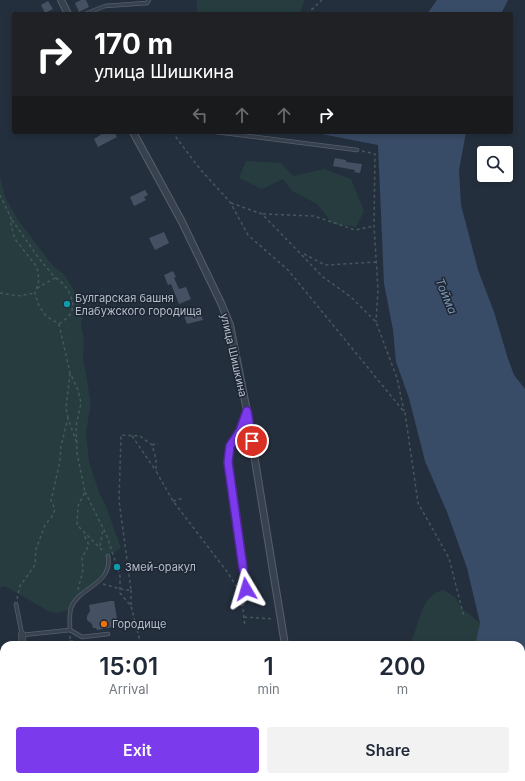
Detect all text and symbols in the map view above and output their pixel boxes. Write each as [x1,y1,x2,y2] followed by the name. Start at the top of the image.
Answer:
[94,27,173,61] text: 170 m
[28,28,80,80] icon: right
[94,61,234,82] text: улица Шишкина
[189,104,211,126] icon: left
[231,104,253,126] icon: ahead
[273,104,295,126] icon: ahead
[315,104,337,126] icon: right
[477,146,513,182] map controls
[477,146,513,182] button: search
[432,276,461,316] water label: Тойма
[75,291,202,318] place label: Булгарская башня Елабужского городища
[62,299,72,309] marker: Булгарская башня Елабужского городища
[218,312,250,398] street label: улица Шишкина
[235,424,269,458] pin
[241,430,263,452] icon: arrive
[125,560,196,574] place label: Змей-оракул
[112,562,122,572] marker: Змей-оракул
[225,568,267,610] position arrow
[112,617,166,631] place label: Городище
[99,619,109,629] marker: Городище
[99,652,158,681] text: 15:01
[264,652,274,681] text: 1
[379,652,426,681] text: 200
[109,681,149,697] text: Arrival
[258,681,280,697] text: min
[397,681,408,697] text: m
[16,727,259,773] button: Exit
[267,727,509,773] button: Share

